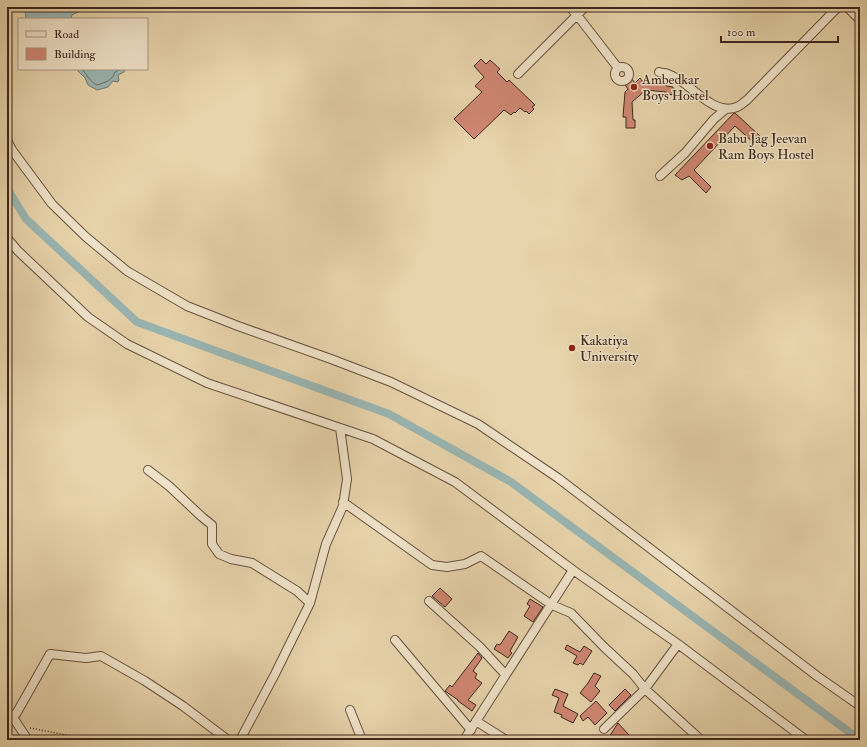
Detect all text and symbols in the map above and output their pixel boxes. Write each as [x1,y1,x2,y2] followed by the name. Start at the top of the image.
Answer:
[18,18,148,70] legend
[721,18,838,44] scale bar
[727,25,756,40] text: 100 m
[54,27,79,42] text: Road
[54,47,97,62] text: Building
[641,71,709,105] place label: Ambedkar Boys Hostel
[629,82,639,92] marker: Ambedkar Boys Hostel
[718,130,815,164] place label: Babu Jag Jeevan Ram Boys Hostel
[705,141,715,151] marker: Babu Jag Jeevan Ram Boys Hostel
[580,332,639,366] place label: Kakatiya University
[567,343,577,353] marker: Kakatiya University

